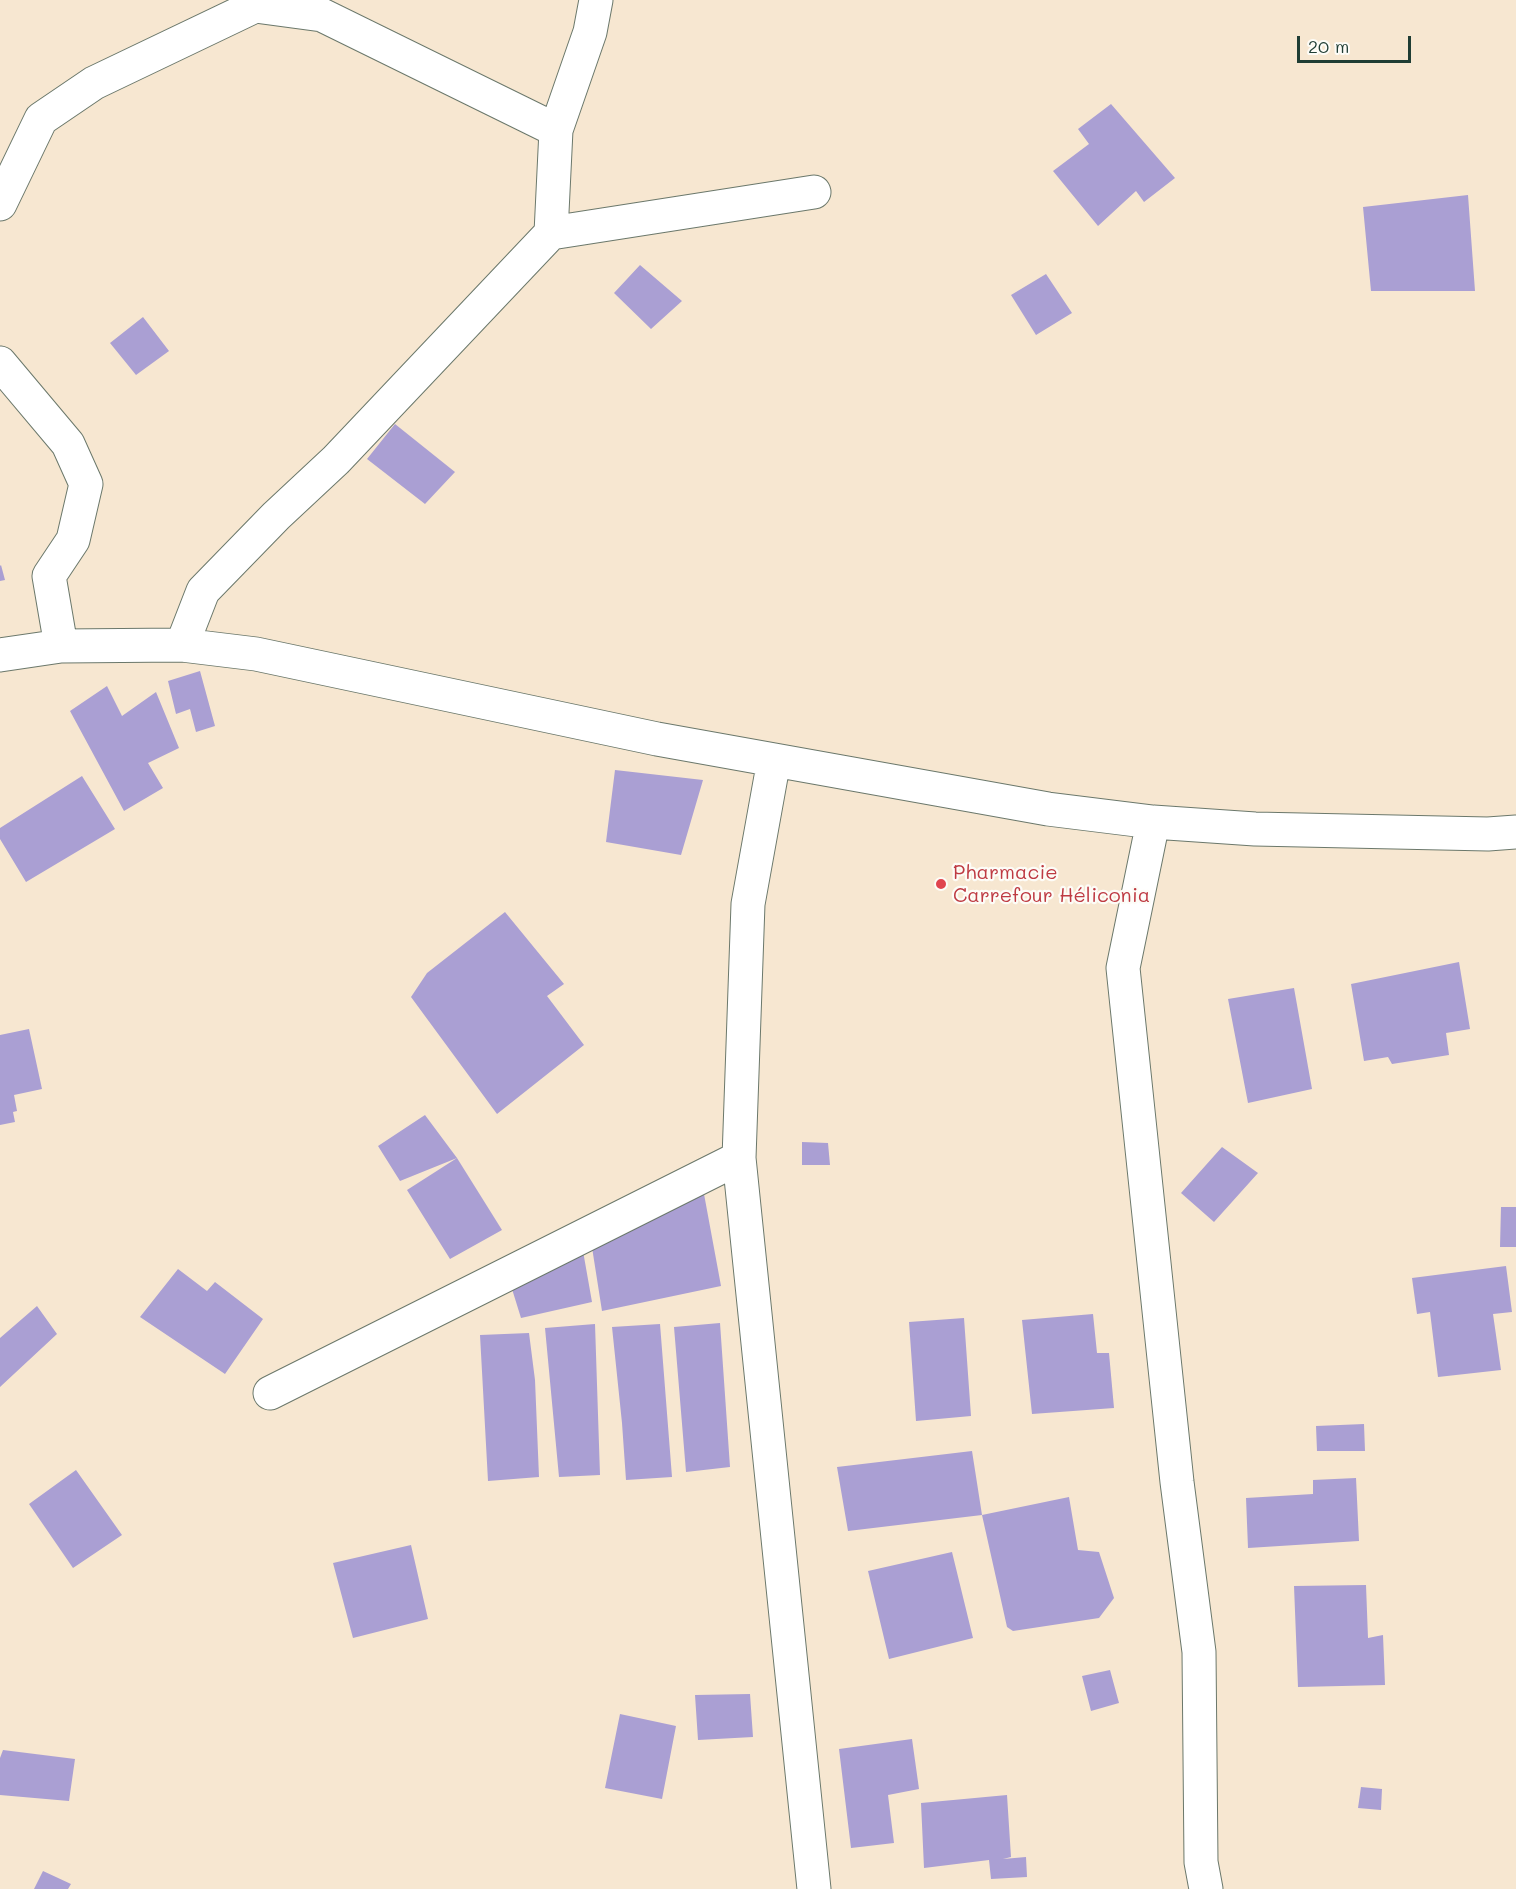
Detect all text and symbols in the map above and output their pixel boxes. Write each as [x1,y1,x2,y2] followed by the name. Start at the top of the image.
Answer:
[1300,24,1414,62] scale bar
[1308,34,1349,58] text: 20 m
[953,861,1150,908] place label: Pharmacie Carrefour Héliconia
[934,877,948,891] marker: Pharmacie Carrefour Héliconia

